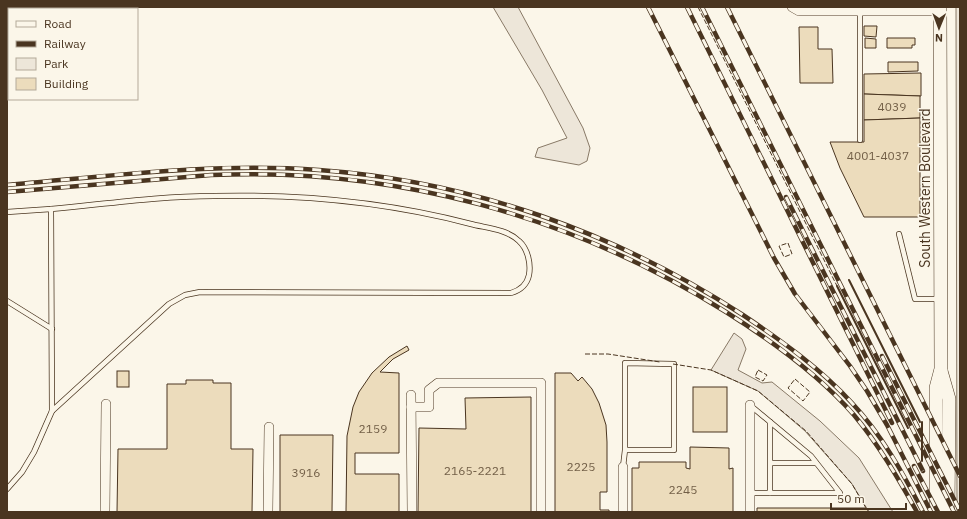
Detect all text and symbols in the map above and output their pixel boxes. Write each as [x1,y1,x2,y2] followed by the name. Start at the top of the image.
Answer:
[8,8,138,100] legend
[919,8,959,48] north arrow
[44,16,72,31] text: Road
[935,31,943,45] text: N
[44,36,86,51] text: Railway
[44,56,69,71] text: Park
[44,76,89,91] text: Building
[878,99,906,114] house number: 4039
[916,108,934,268] street label: South Western Boulevard
[847,148,909,163] house number: 4001-4037
[359,421,387,436] house number: 2159
[567,459,595,474] house number: 2225
[444,463,506,478] house number: 2165-2221
[292,465,320,480] house number: 3916
[669,482,697,497] house number: 2245
[831,485,906,511] scale bar
[837,491,865,506] text: 50 m

